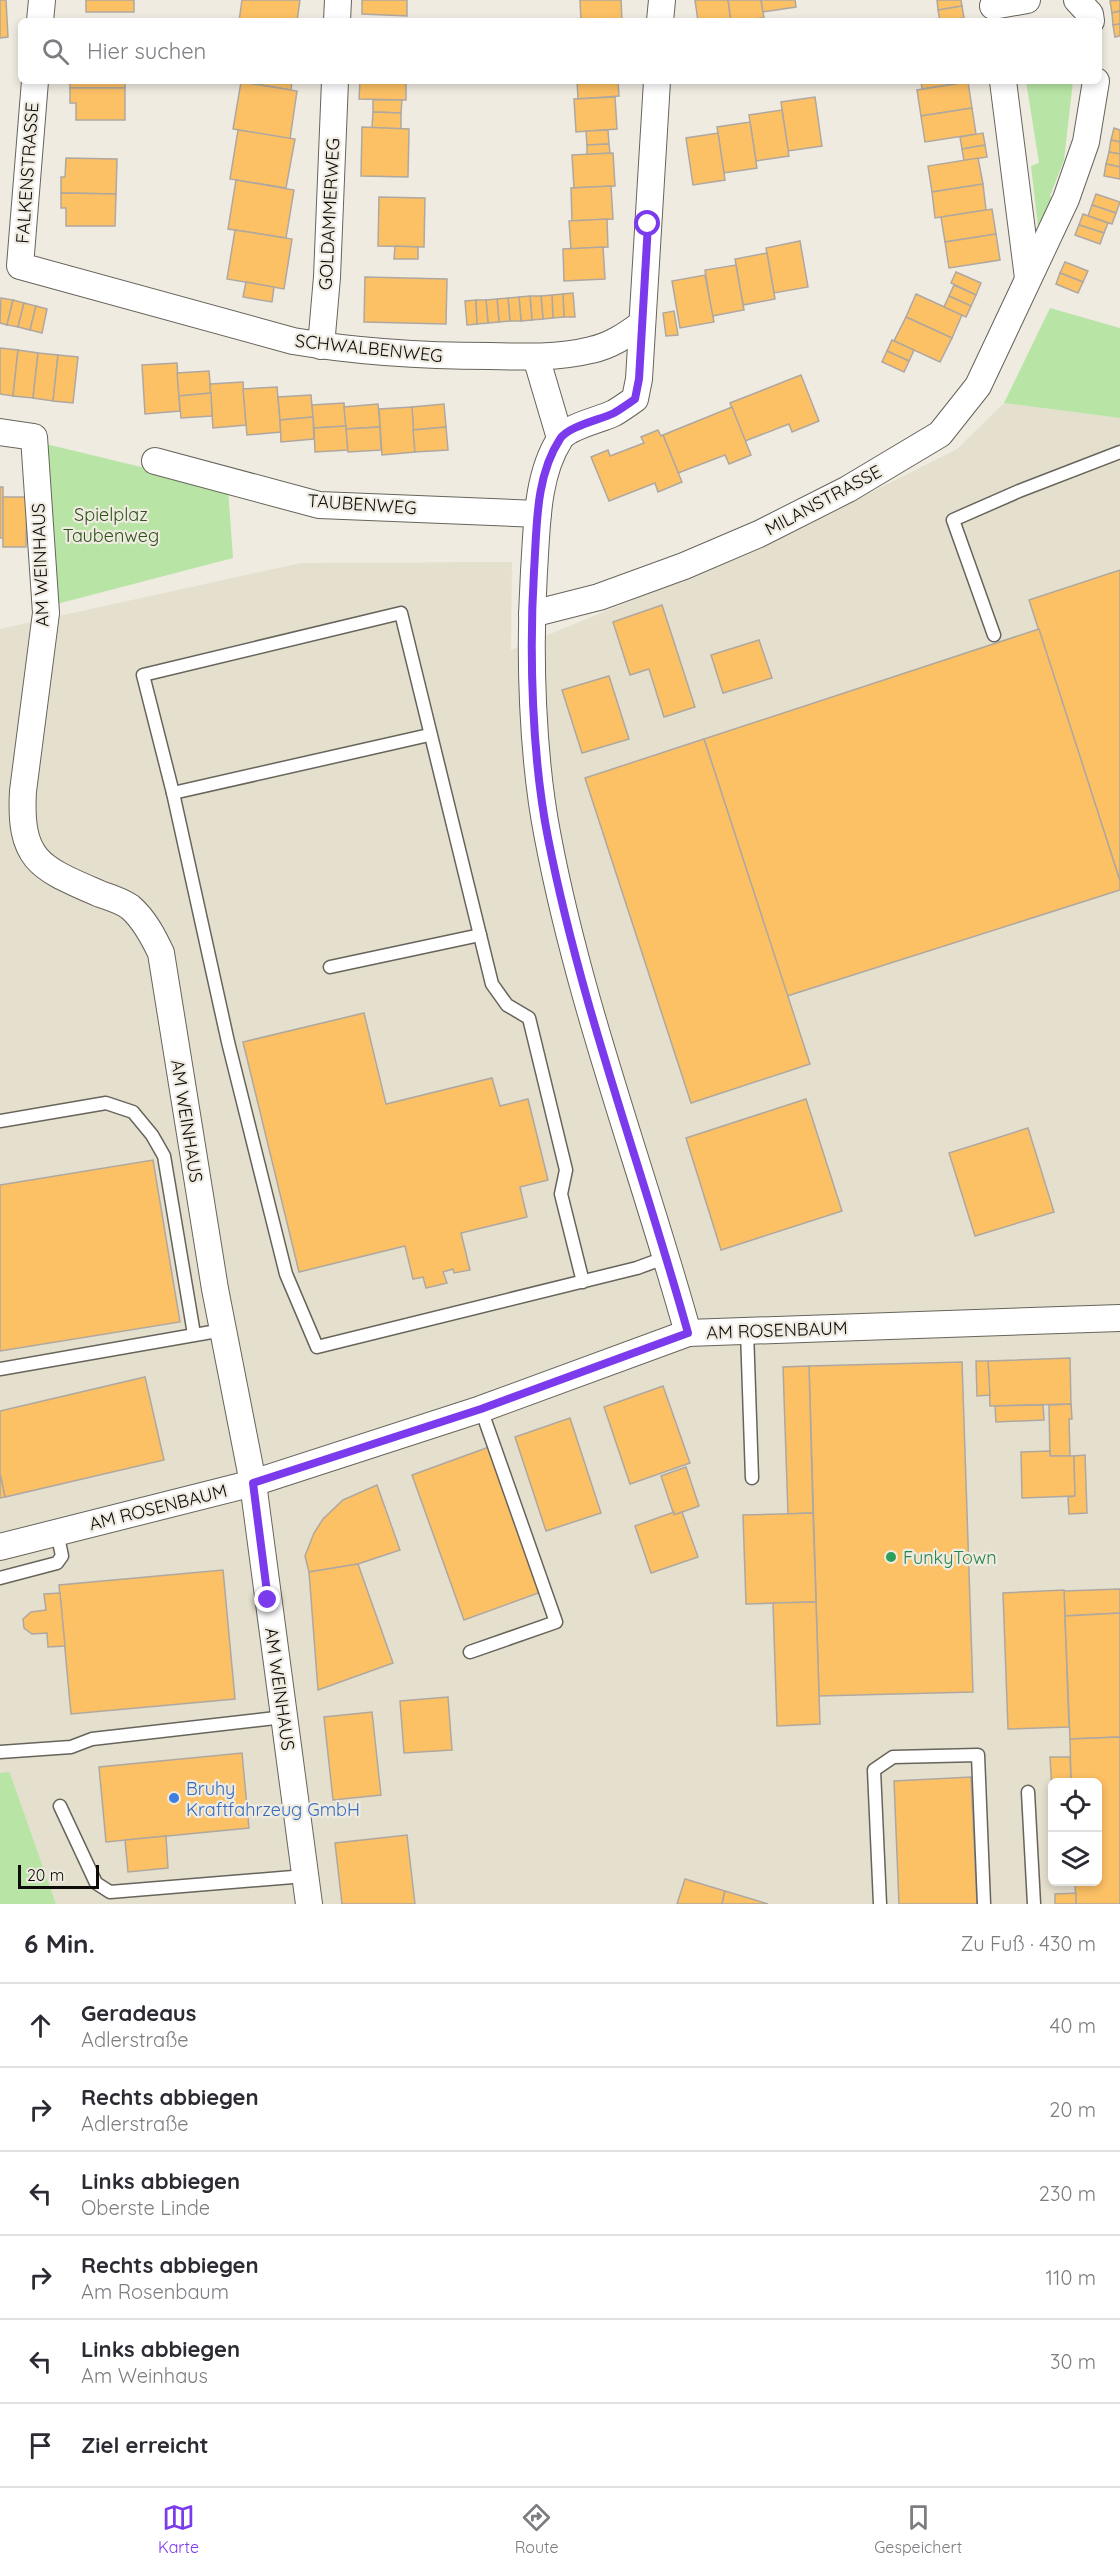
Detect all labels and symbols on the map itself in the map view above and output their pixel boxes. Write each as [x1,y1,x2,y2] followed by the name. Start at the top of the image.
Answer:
[11,102,43,244] street label: FALKENSTRASSE
[314,137,344,291] street label: GOLDAMMERWEG
[634,210,660,236] route start
[294,329,444,367] street label: SCHWALBENWEG
[761,460,885,540] street label: MILANSTRASSE
[307,489,417,519] street label: TAUBENWEG
[26,503,54,627] street label: AM WEINHAUS
[63,503,159,547] park label: Spielplaz Taubenweg
[166,1058,208,1184] street label: AM WEINHAUS
[706,1316,848,1344] street label: AM ROSENBAUM
[87,1479,229,1535] street label: AM ROSENBAUM
[903,1546,997,1569] place label: FunkyTown
[884,1550,898,1564] marker: FunkyTown
[254,1586,280,1612] route end
[260,1626,300,1752] street label: AM WEINHAUS
[186,1777,360,1821] place label: Bruhy Kraftfahrzeug GmbH
[167,1791,181,1805] marker: Bruhy Kraftfahrzeug GmbH
[18,1862,99,1890] scale bar

